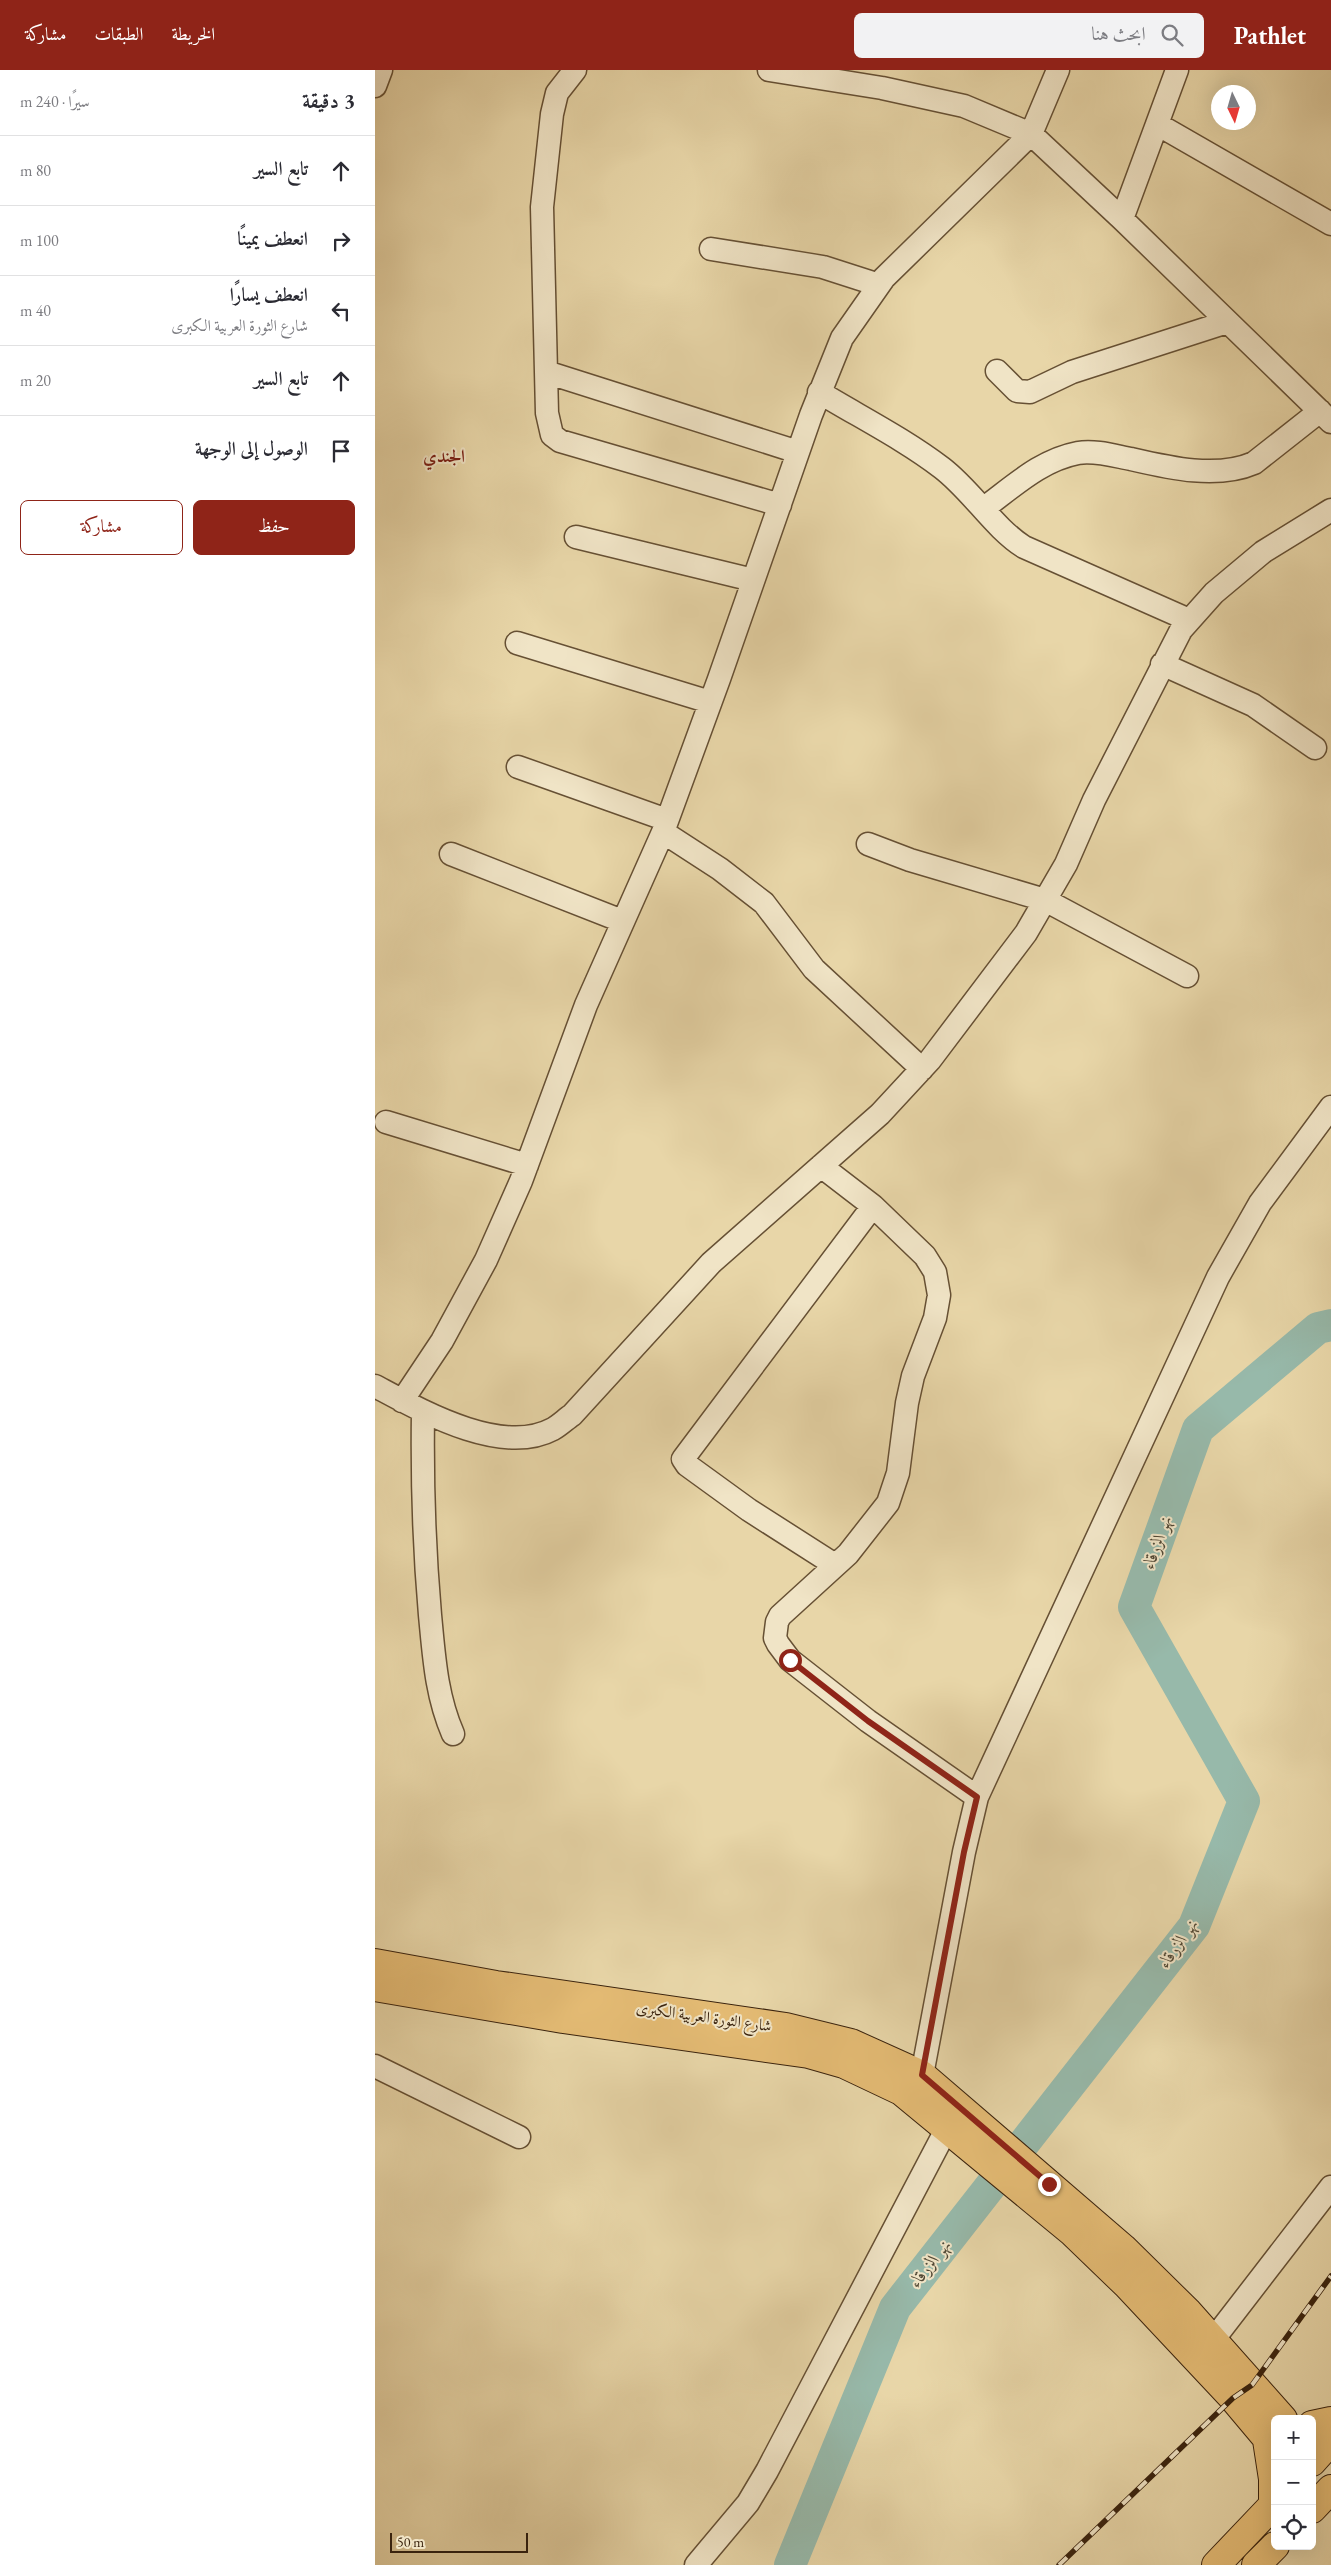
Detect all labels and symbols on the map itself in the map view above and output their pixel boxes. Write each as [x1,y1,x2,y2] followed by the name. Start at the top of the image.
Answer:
[1211,85,1256,130] north arrow
[423,444,465,471] district label: الجندي
[1136,1512,1178,1572] water label: نهر الزرقاء
[779,1649,802,1672] route start
[1152,1913,1204,1973] water label: نهر الزرقاء
[634,1997,773,2039] street label: شارع الثورة العربية الكبرى
[1038,2173,1061,2196] route end
[903,2234,957,2292] water label: نهر الزرقاء
[390,2530,527,2553] scale bar

